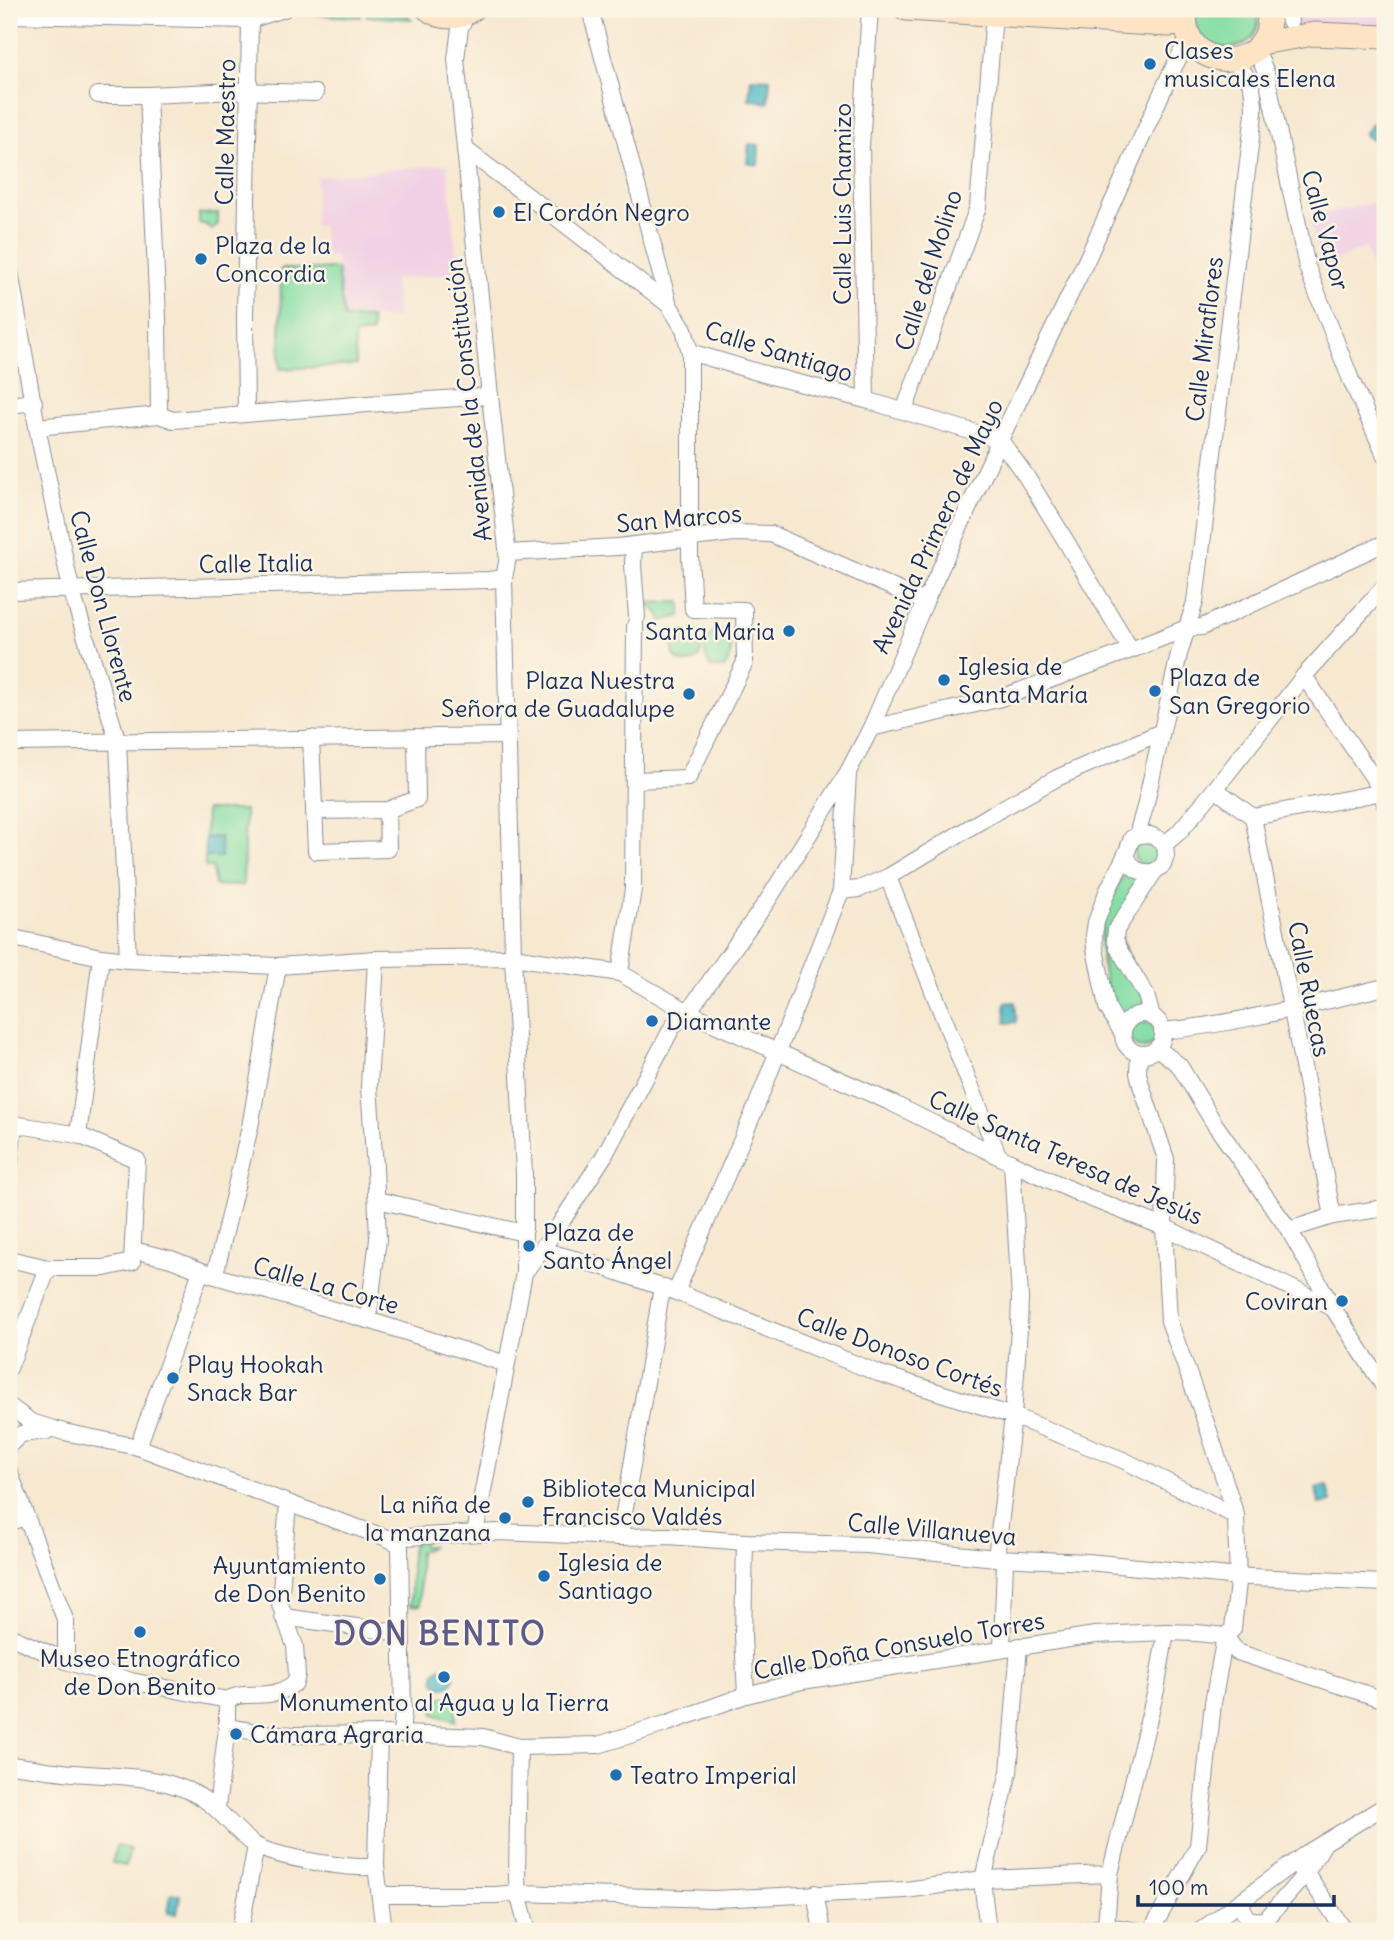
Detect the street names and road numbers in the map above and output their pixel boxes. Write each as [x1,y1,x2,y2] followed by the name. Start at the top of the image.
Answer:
[209,58,241,206] street label: Calle Maestro
[827,103,857,305] street label: Calle Luis Chamizo
[1296,167,1357,294] street label: Calle Vapor
[888,186,968,354] street label: Calle del Molino
[1179,255,1229,423] street label: Calle Miraflores
[438,257,498,543] street label: Avenida de la Constitución
[701,314,857,388] street label: Calle Santiago
[865,394,1009,658] street label: Avenida Primero de Mayo
[615,498,743,538] street label: San Marcos
[64,507,144,705] street label: Calle Don Llorente
[198,547,314,579] street label: Calle Italia
[1282,919,1338,1059] street label: Calle Ruecas
[924,1083,1208,1231] street label: Calle Santa Teresa de Jesús
[249,1250,403,1320] street label: Calle La Corte
[793,1301,1007,1403] street label: Calle Donoso Cortés
[846,1507,1018,1551] street label: Calle Villanueva
[751,1605,1047,1685] street label: Calle Doña Consuelo Torres

